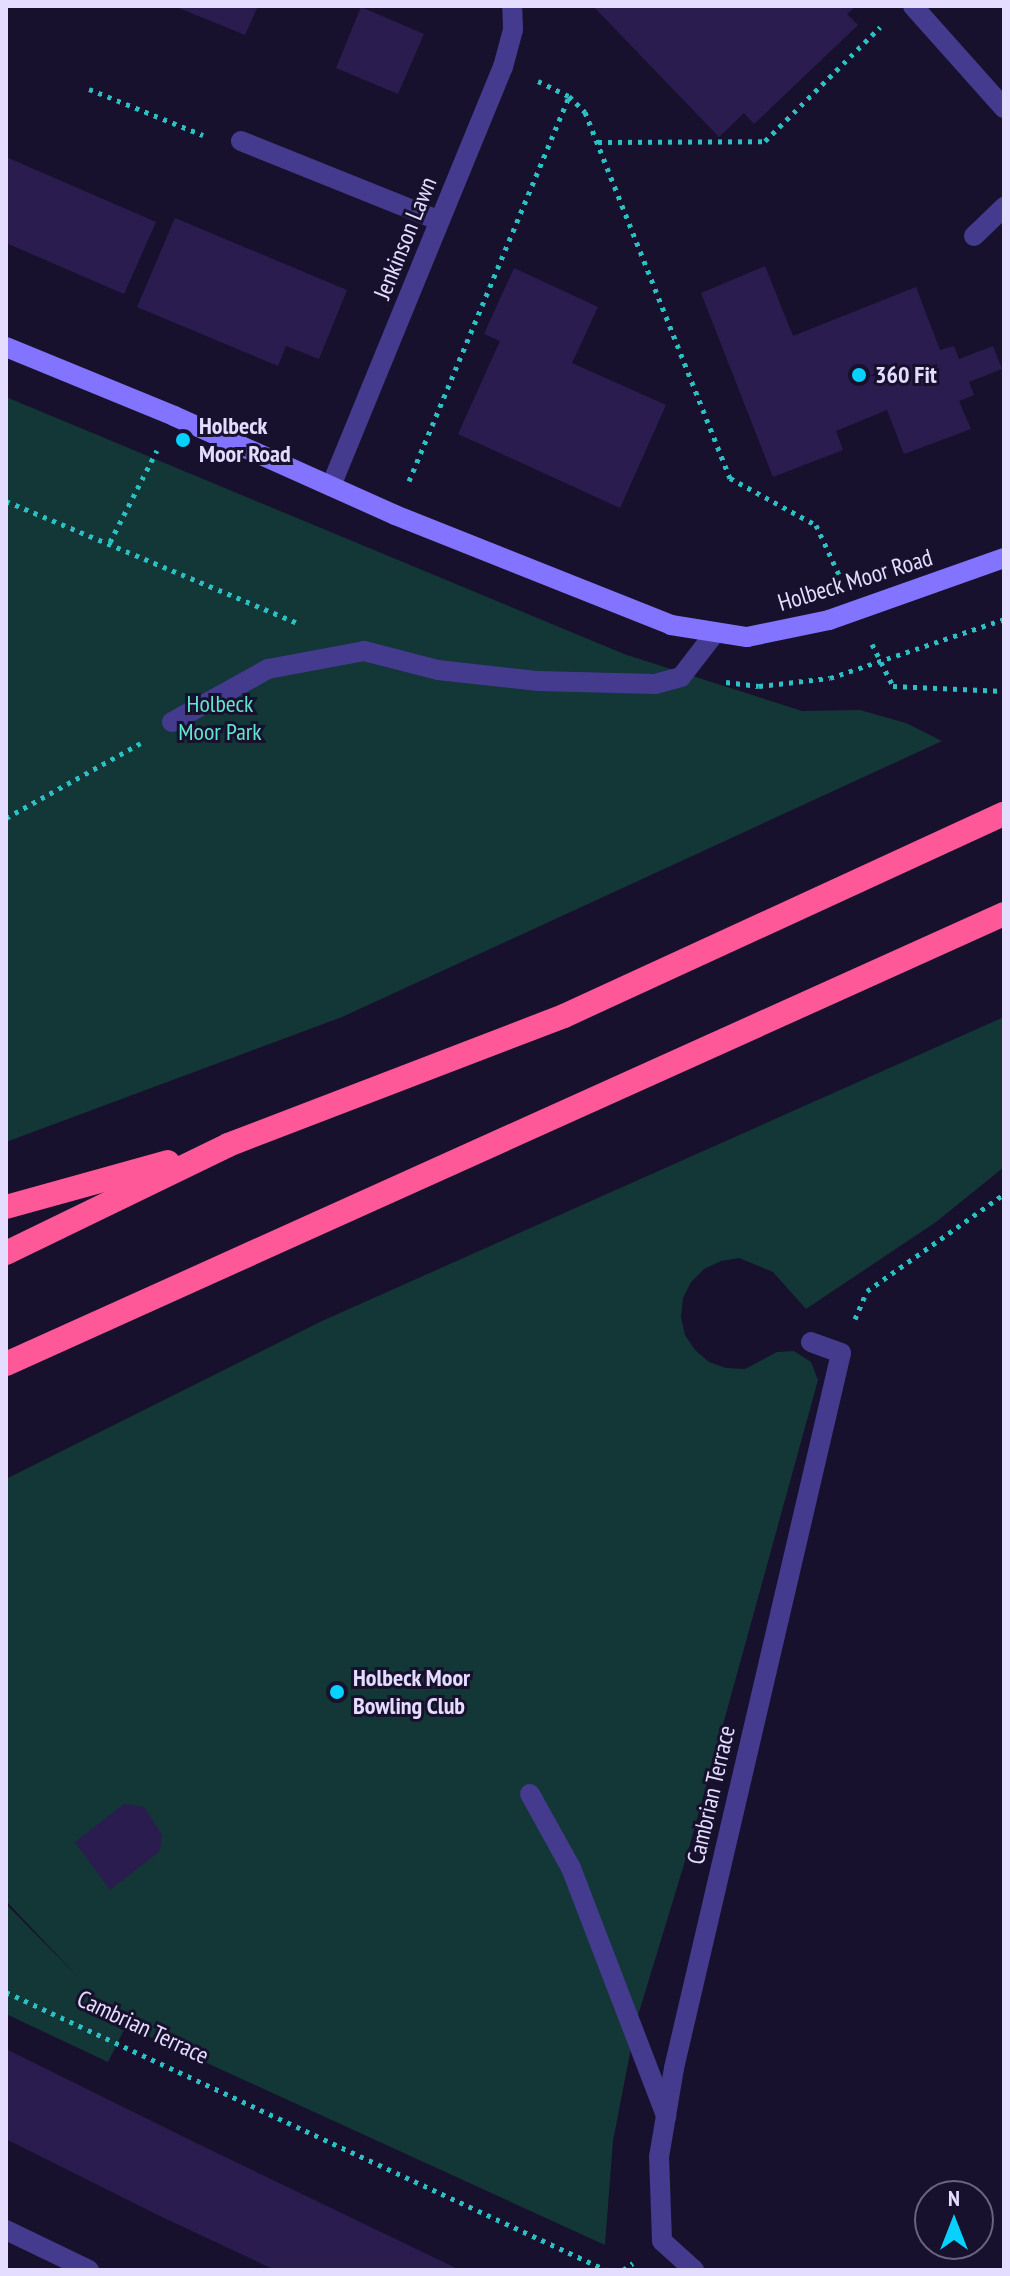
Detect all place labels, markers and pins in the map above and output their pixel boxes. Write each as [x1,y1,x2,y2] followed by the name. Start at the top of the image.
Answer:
[875,361,937,389] place label: 360 Fit
[850,366,868,384] marker: 360 Fit
[199,412,291,468] place label: Holbeck Moor Road
[174,431,192,449] marker: Holbeck Moor Road
[353,1664,471,1720] place label: Holbeck Moor Bowling Club
[328,1683,346,1701] marker: Holbeck Moor Bowling Club

